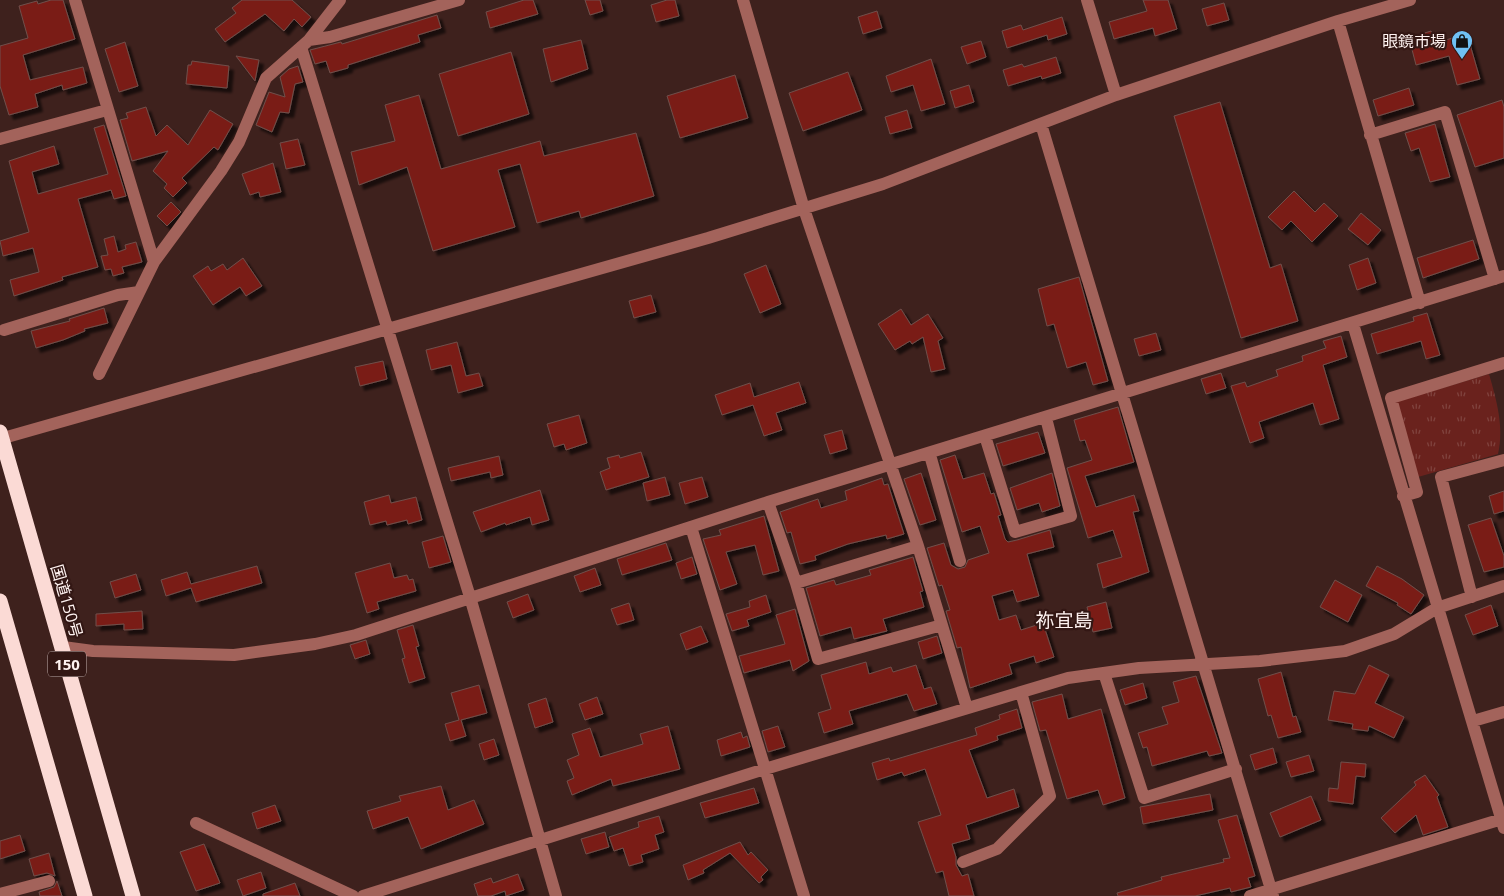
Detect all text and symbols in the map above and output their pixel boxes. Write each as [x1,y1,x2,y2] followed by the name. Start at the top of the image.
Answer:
[1450,29,1474,60] shop icon: 眼鏡市場
[1382,30,1446,52] place label: 眼鏡市場
[46,562,88,640] street label: 国道150号
[1035,607,1093,633] district label: 祢宜島
[48,652,86,676] road number: 150

